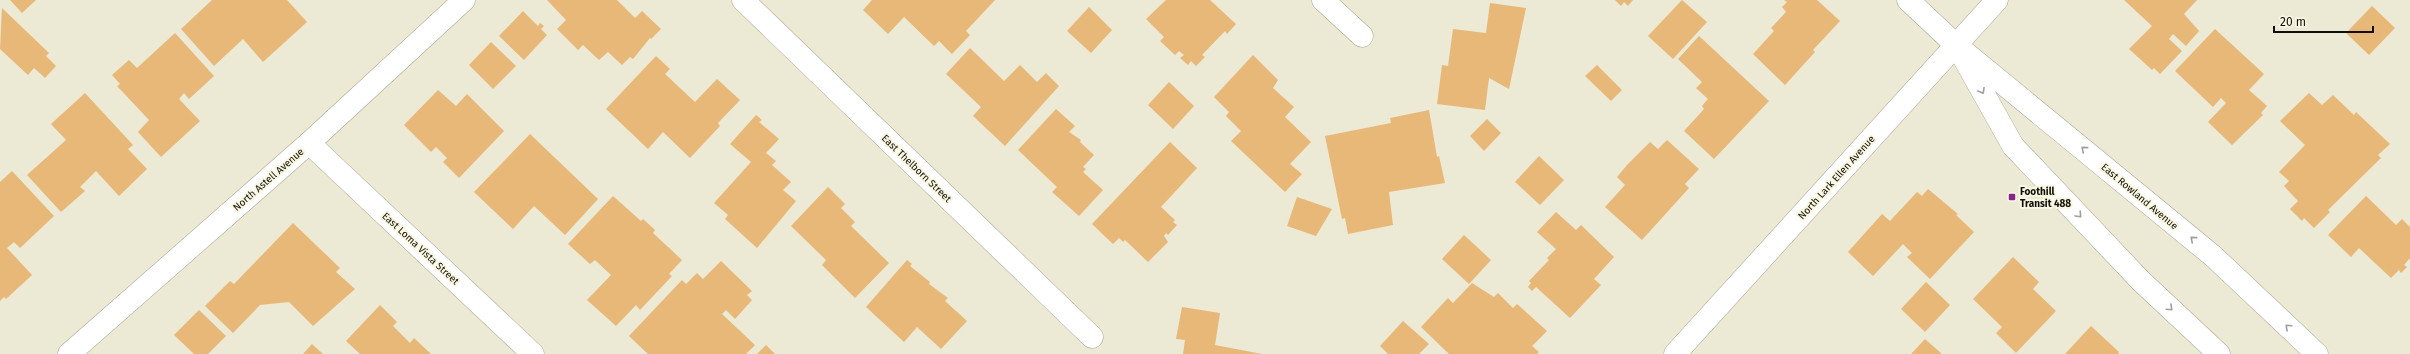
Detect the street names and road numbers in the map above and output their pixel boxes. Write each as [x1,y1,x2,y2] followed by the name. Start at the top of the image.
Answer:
[879,132,954,205] street label: East Thelborn Street
[1796,133,1878,222] street label: North Lark Ellen Avenue
[231,146,306,214] street label: North Astell Avenue
[2099,161,2180,232] street label: East Rowland Avenue
[379,210,461,288] street label: East Loma Vista Street

